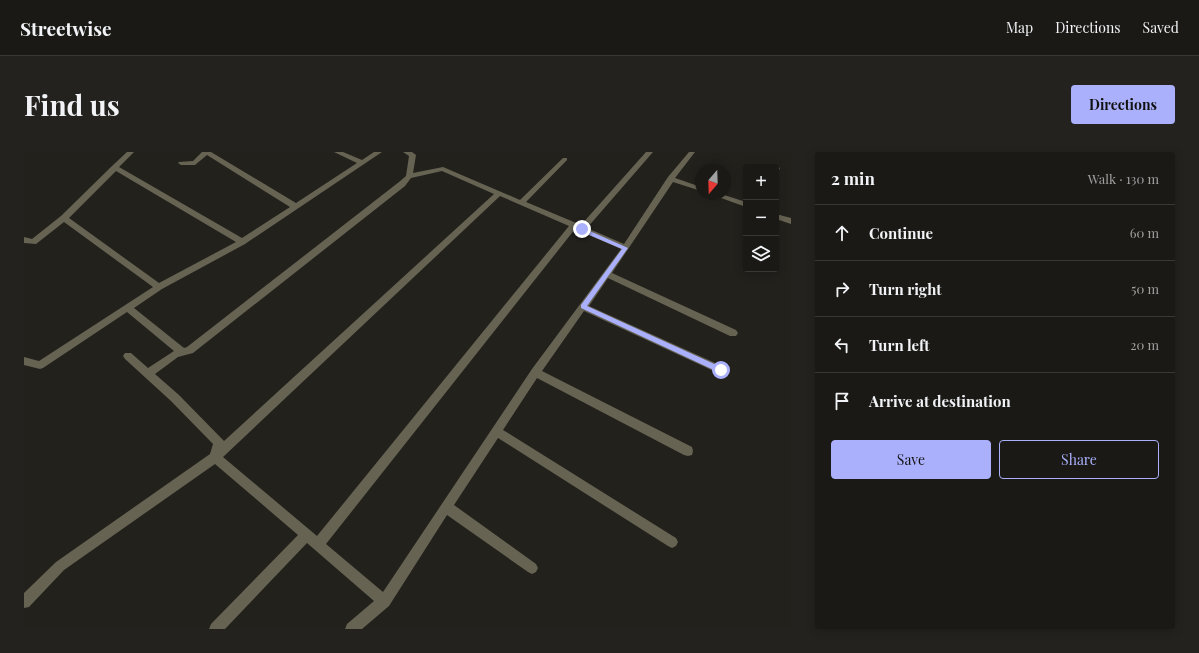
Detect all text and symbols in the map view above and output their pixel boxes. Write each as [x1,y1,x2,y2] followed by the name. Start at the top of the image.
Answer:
[20,15,112,41] text: Streetwise
[1006,18,1033,37] text: Map
[1055,18,1121,37] text: Directions
[1143,18,1179,37] text: Saved
[1071,85,1175,124] button: Directions
[24,86,120,123] text: Find us
[695,164,731,200] north arrow
[743,164,779,272] map controls
[743,164,779,200] button: +
[831,167,875,189] text: 2 min
[1088,170,1159,187] text: Walk · 130 m
[743,200,779,236] button: −
[573,220,591,238] route end
[831,222,853,244] icon: ahead
[869,223,933,243] text: Continue
[1130,224,1159,241] text: 60 m
[743,236,779,272] button: layers
[831,278,853,300] icon: right
[869,279,942,299] text: Turn right
[1131,280,1159,297] text: 50 m
[831,334,853,356] icon: left
[869,335,930,355] text: Turn left
[1130,336,1159,353] text: 20 m
[712,361,730,379] route start
[831,390,853,412] icon: arrive
[869,391,1011,411] text: Arrive at destination
[831,440,991,479] button: Save
[999,440,1159,479] button: Share

